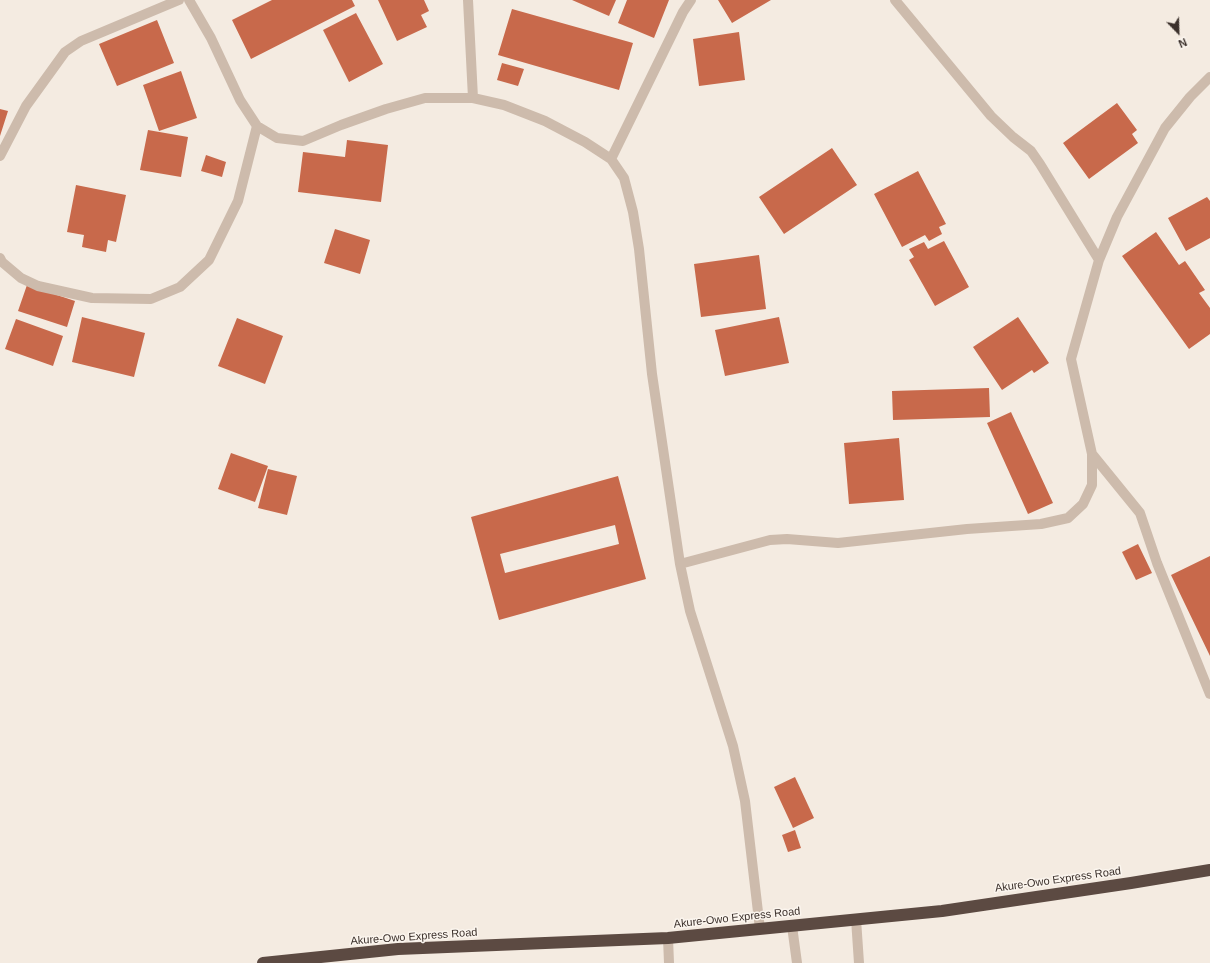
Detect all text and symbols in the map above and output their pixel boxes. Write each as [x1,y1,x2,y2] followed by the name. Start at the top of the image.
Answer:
[1158,12,1198,52] north arrow
[1177,36,1189,50] text: N
[994,865,1122,895] street label: Akure-Owo Express Road
[673,905,801,931] street label: Akure-Owo Express Road
[350,926,478,948] street label: Akure-Owo Express Road

